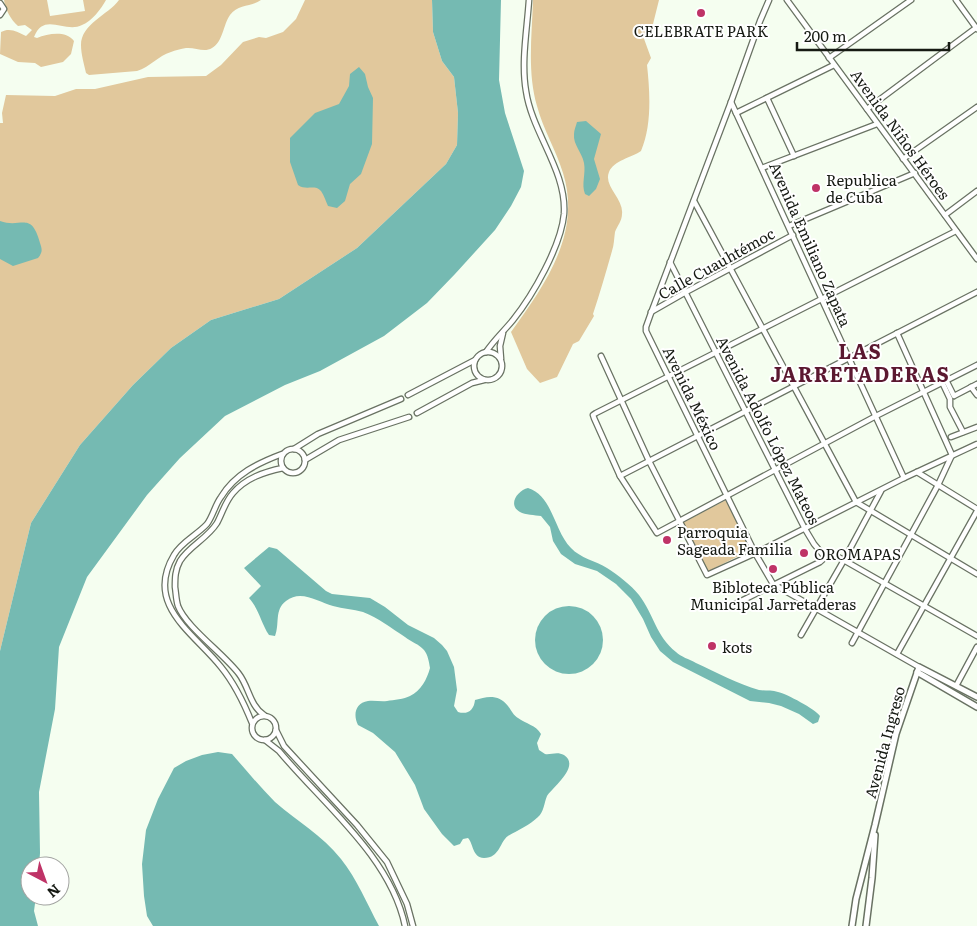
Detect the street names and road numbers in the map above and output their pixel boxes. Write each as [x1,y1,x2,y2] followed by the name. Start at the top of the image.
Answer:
[846,64,956,204] street label: Avenida Niños Héroes
[764,158,858,331] street label: Avenida Emiliano Zapata
[654,221,779,305] street label: Calle Cuauhtémoc
[711,332,827,529] street label: Avenida Adolfo López Mateos
[658,342,728,454] street label: Avenida México
[858,683,910,801] street label: Avenida Ingreso

